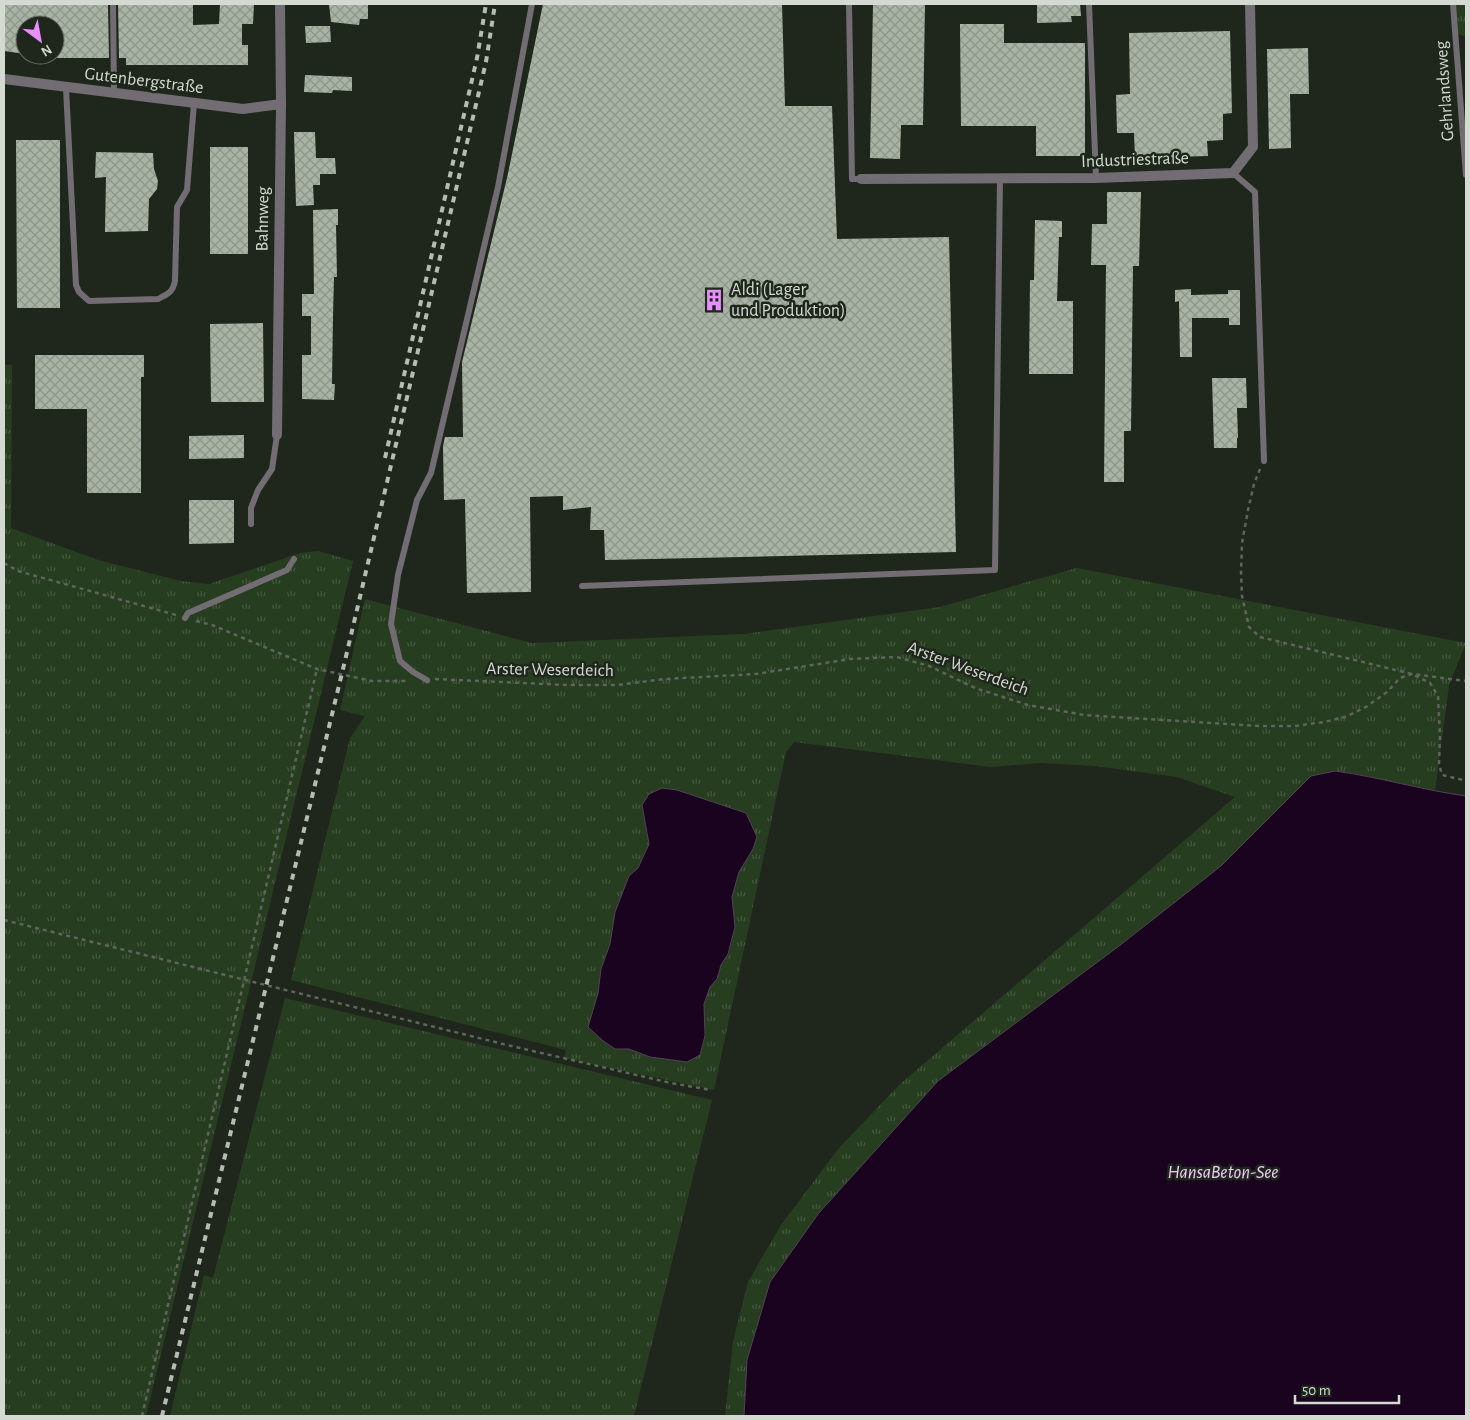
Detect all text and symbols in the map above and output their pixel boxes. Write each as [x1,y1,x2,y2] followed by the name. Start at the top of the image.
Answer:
[15,15,65,65] north arrow
[1433,40,1457,142] street label: Gehrlandsweg
[39,42,54,59] text: N
[84,65,204,97] street label: Gutenbergstraße
[1081,149,1189,171] street label: Industriestraße
[253,186,273,252] street label: Bahnweg
[731,281,846,320] place label: Aldi (Lager und Produktion)
[701,287,727,313] building icon: Aldi (Lager und Produktion)
[905,639,1031,699] street label: Arster Weserdeich
[486,660,614,680] street label: Arster Weserdeich
[1167,1163,1279,1182] water label: HansaBeton-See
[1295,1372,1399,1404] scale bar
[1302,1383,1331,1398] text: 50 m

